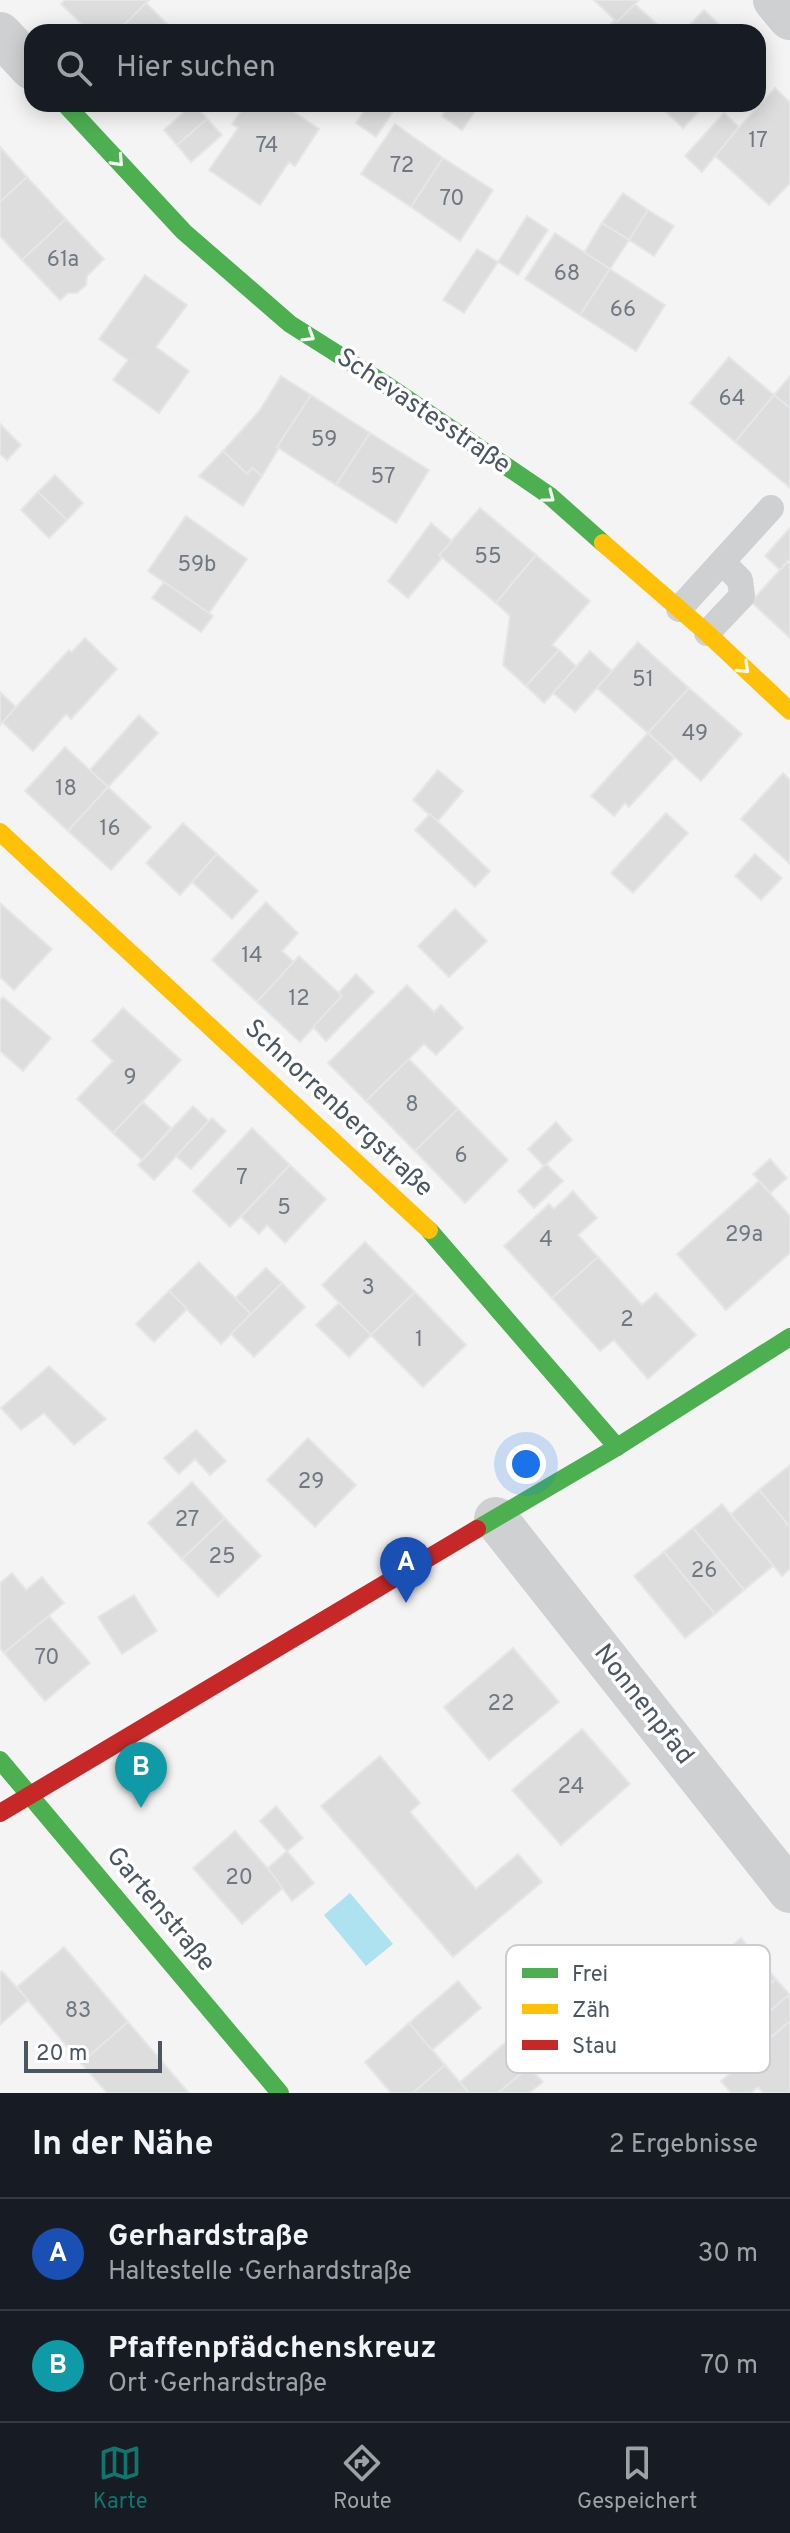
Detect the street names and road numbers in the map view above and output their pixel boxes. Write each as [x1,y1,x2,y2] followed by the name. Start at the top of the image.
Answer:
[330,342,516,482] street label: Schevastesstraße
[237,1013,439,1205] street label: Schnorrenbergstraße
[586,1638,700,1772] street label: Nonnenpfad
[98,1841,222,1979] street label: Gartenstraße

